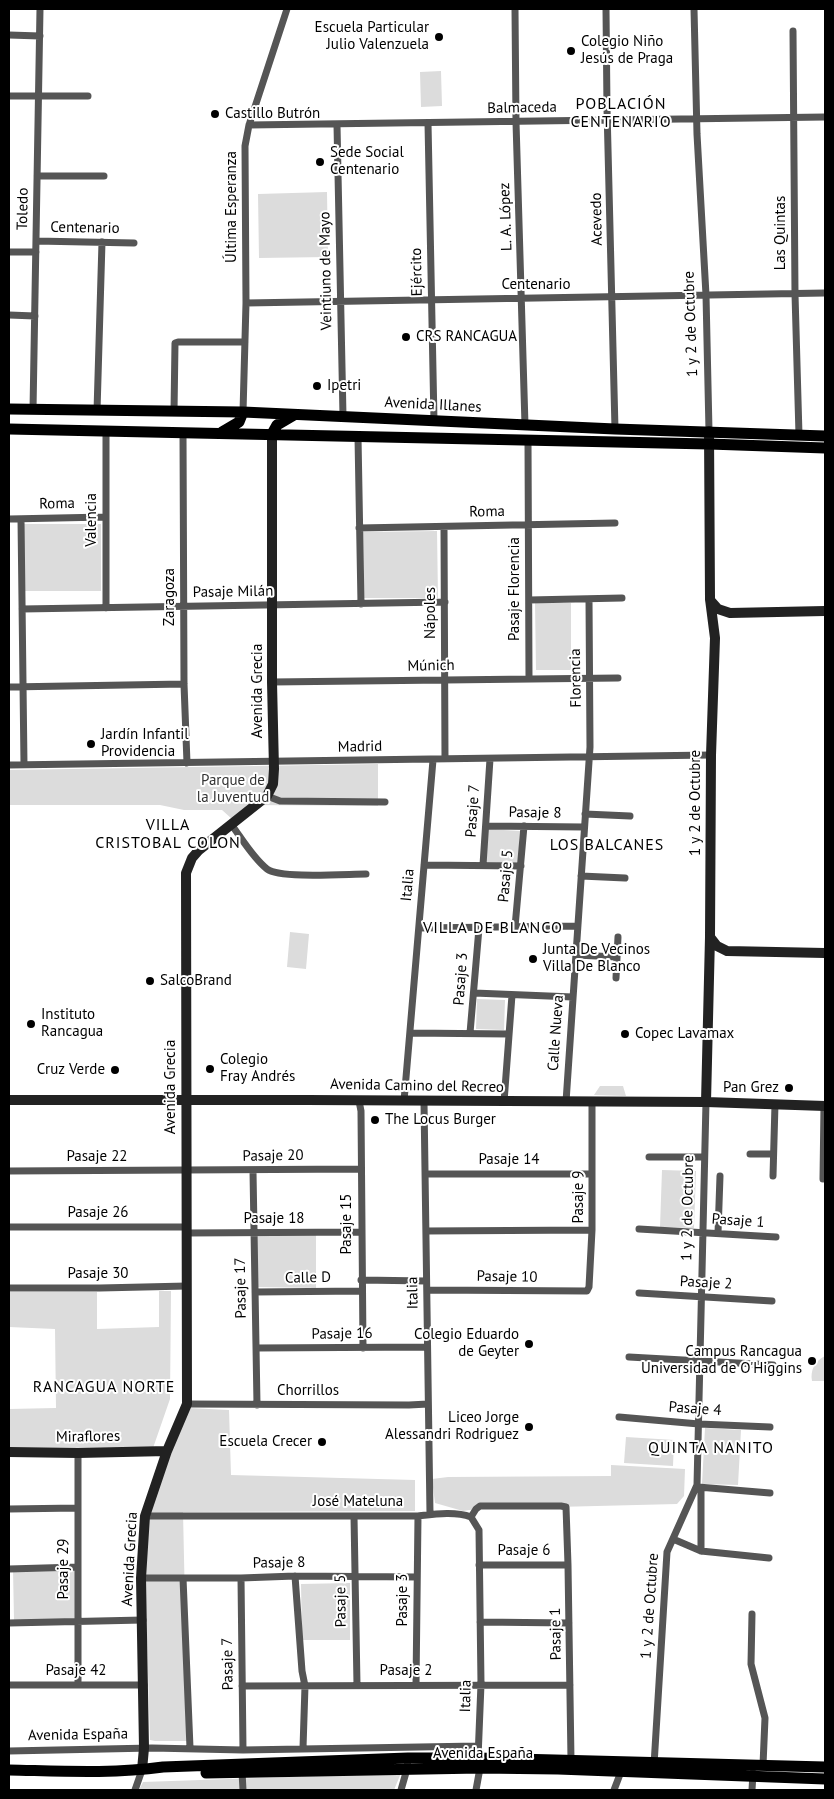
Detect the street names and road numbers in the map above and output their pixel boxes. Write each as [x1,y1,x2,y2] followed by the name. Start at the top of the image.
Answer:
[487,98,557,118] street label: Balmaceda
[223,151,241,263] street label: Última Esperanza
[496,182,516,252] street label: L. A. López
[14,188,32,230] street label: Toledo
[588,192,606,246] street label: Acevedo
[772,196,790,270] street label: Las Quintas
[316,211,336,331] street label: Veintiuno de Mayo
[50,218,120,238] street label: Centenario
[408,248,426,296] street label: Ejército
[680,271,702,377] street label: 1 y 2 de Octubre
[501,276,571,294] street label: Centenario
[384,393,482,417] street label: Avenida Illanes
[83,493,101,547] street label: Valencia
[39,495,75,513] street label: Roma
[469,503,505,521] street label: Roma
[506,537,524,641] street label: Pasaje Florencia
[161,568,179,626] street label: Zaragoza
[193,582,273,602] street label: Pasaje Milán
[422,587,440,639] street label: Nápoles
[249,644,267,738] street label: Avenida Grecia
[566,648,586,708] street label: Florencia
[407,657,455,675] street label: Múnich
[338,738,382,756] street label: Madrid
[687,750,705,856] street label: 1 y 2 de Octubre
[462,784,484,838] street label: Pasaje 7
[508,804,562,822] street label: Pasaje 8
[495,849,517,903] street label: Pasaje 5
[398,868,418,902] street label: Italia
[450,952,472,1006] street label: Pasaje 3
[544,994,568,1072] street label: Calle Nueva
[162,1040,180,1134] street label: Avenida Grecia
[330,1075,504,1097] street label: Avenida Camino del Recreo
[242,1146,304,1166] street label: Pasaje 20
[66,1148,128,1166] street label: Pasaje 22
[478,1151,540,1169] street label: Pasaje 14
[678,1155,698,1261] street label: 1 y 2 de Octubre
[570,1171,588,1223] street label: Pasaje 9
[338,1193,356,1255] street label: Pasaje 15
[67,1204,129,1222] street label: Pasaje 26
[243,1210,305,1228] street label: Pasaje 18
[711,1210,765,1232] street label: Pasaje 1
[231,1257,251,1319] street label: Pasaje 17
[67,1265,129,1283] street label: Pasaje 30
[476,1267,538,1287] street label: Pasaje 10
[285,1269,331,1287] street label: Calle D
[679,1273,733,1293] street label: Pasaje 2
[404,1276,422,1310] street label: Italia
[311,1324,373,1344] street label: Pasaje 16
[277,1382,339,1400] street label: Chorrillos
[668,1398,722,1420] street label: Pasaje 4
[56,1427,120,1447] street label: Miraflores
[313,1493,403,1511] street label: José Mateluna
[119,1511,141,1607] street label: Avenida Grecia
[55,1538,73,1600] street label: Pasaje 29
[498,1542,550,1560] street label: Pasaje 6
[637,1552,663,1660] street label: 1 y 2 de Octubre
[252,1554,306,1572] street label: Pasaje 8
[332,1574,350,1628] street label: Pasaje 5
[394,1574,412,1626] street label: Pasaje 3
[547,1607,565,1661] street label: Pasaje 1
[219,1637,237,1691] street label: Pasaje 7
[45,1662,107,1680] street label: Pasaje 42
[380,1662,432,1680] street label: Pasaje 2
[457,1679,475,1713] street label: Italia
[28,1725,128,1745] street label: Avenida España
[433,1745,533,1763] street label: Avenida España

